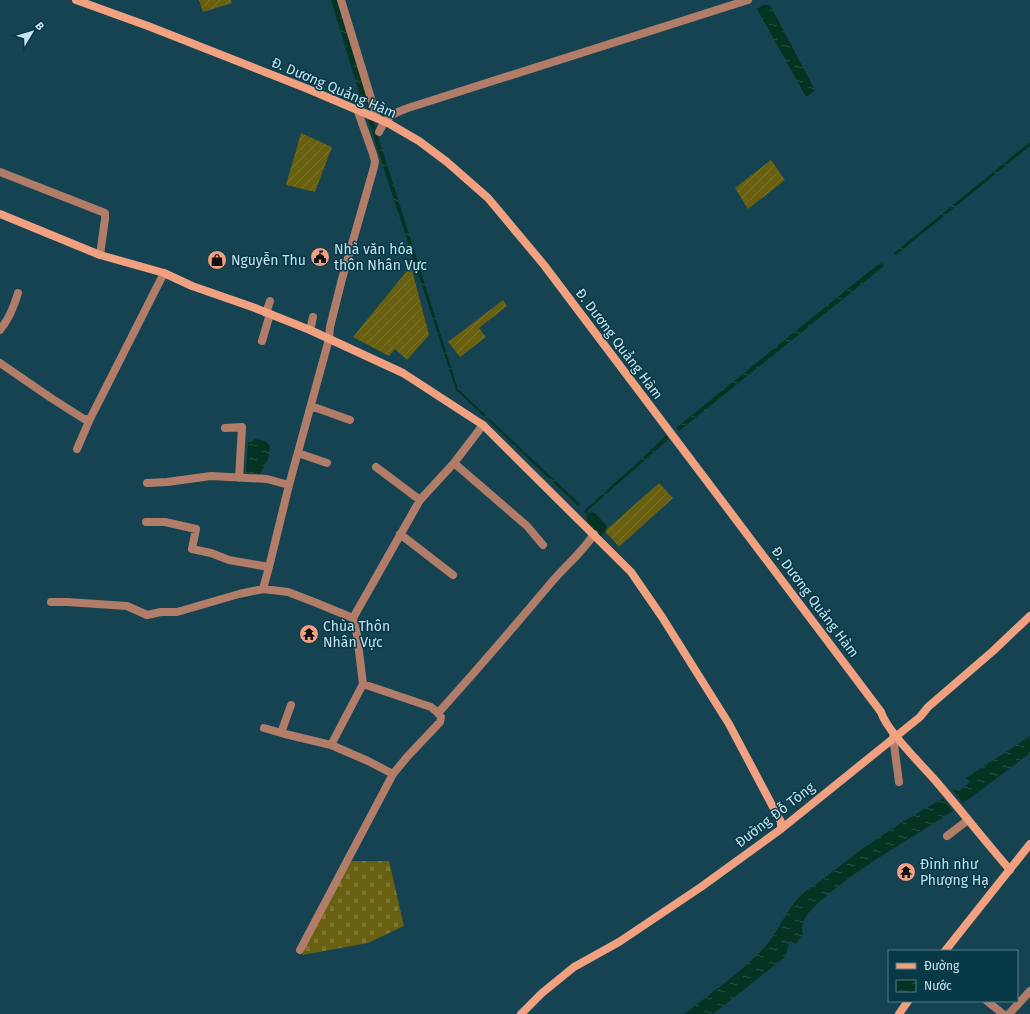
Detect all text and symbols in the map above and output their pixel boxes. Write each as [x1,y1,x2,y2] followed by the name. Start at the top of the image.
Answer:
[12,12,52,52] north arrow
[32,19,47,33] text: B
[269,54,399,122] street label: Đ. Dương Quảng Hàm
[334,241,427,274] place label: Nhà văn hóa thôn Nhân Vực
[309,246,331,268] public building icon: Nhà văn hóa thôn Nhân Vực
[206,249,228,271] shop icon: Nguyễn Thu
[231,252,306,269] place label: Nguyễn Thu
[572,285,666,403] street label: Đ. Dương Quảng Hàm
[768,543,862,661] street label: Đ. Dương Quảng Hàm
[323,618,390,651] place label: Chùa Thôn Nhân Vực
[298,623,320,645] temple icon: Chùa Thôn Nhân Vực
[732,778,819,851] street label: Đường Đỗ Tông
[920,856,989,889] place label: Đình như Phượng Hạ
[895,861,917,883] temple icon: Đình như Phượng Hạ
[888,950,1018,1002] legend
[924,959,960,973] text: Đường
[924,979,952,993] text: Nước

